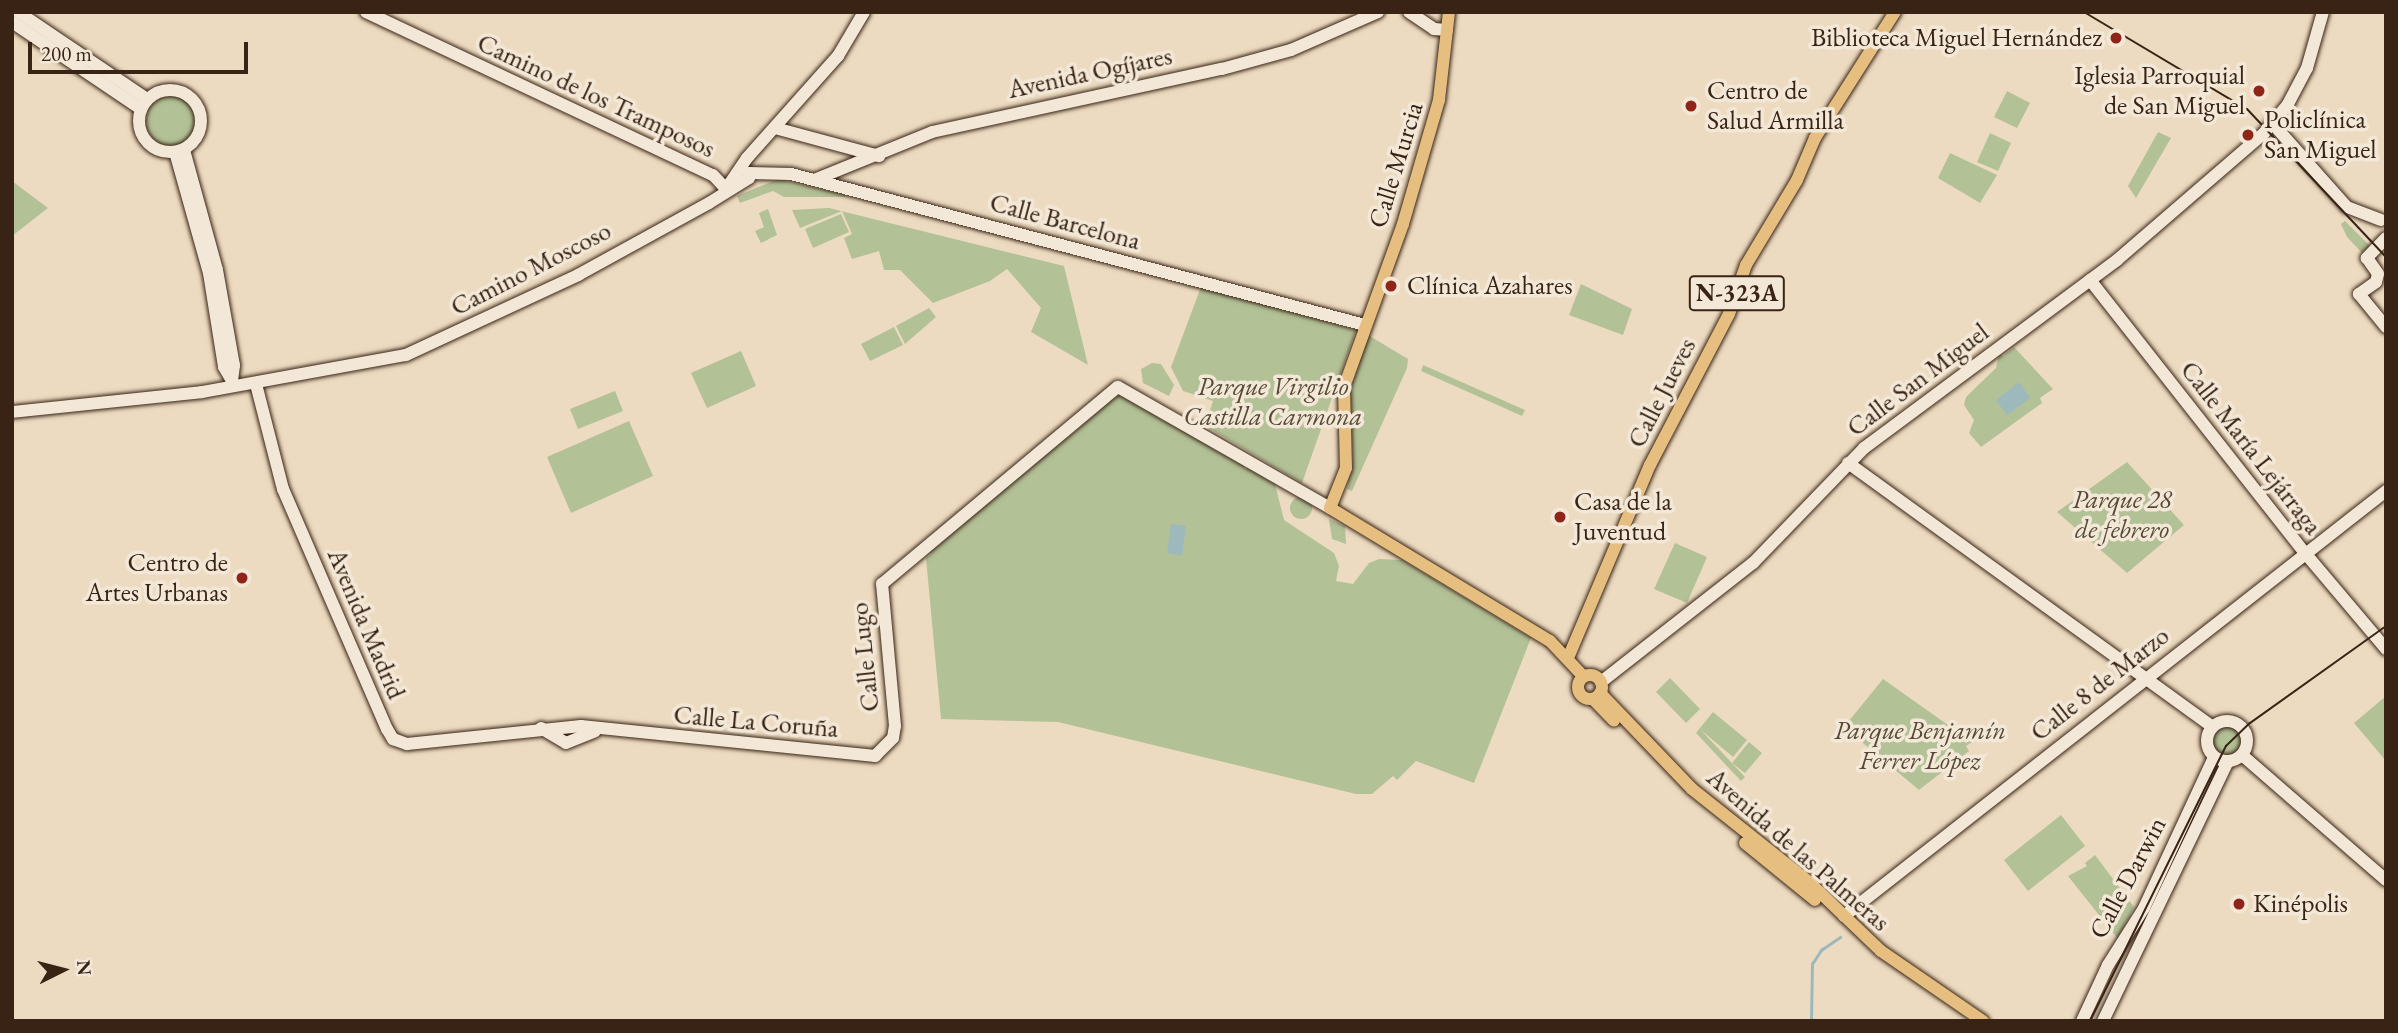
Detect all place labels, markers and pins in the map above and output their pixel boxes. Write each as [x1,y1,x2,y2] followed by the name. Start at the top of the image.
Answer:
[1811,22,2102,54] place label: Biblioteca Miguel Hernández
[2108,30,2124,46] marker: Biblioteca Miguel Hernández
[2074,60,2245,122] place label: Iglesia Parroquial de San Miguel
[1707,75,1844,136] place label: Centro de Salud Armilla
[2251,83,2267,99] marker: Iglesia Parroquial de San Miguel
[1681,96,1701,116] marker: Centro de Salud Armilla
[2264,104,2377,166] place label: Policlínica San Miguel
[2238,125,2258,145] marker: Policlínica San Miguel
[1407,270,1573,302] place label: Clínica Azahares
[1381,276,1401,296] marker: Clínica Azahares
[1574,486,1672,548] place label: Casa de la Juventud
[1552,509,1568,525] marker: Casa de la Juventud
[86,547,228,608] place label: Centro de Artes Urbanas
[234,570,250,586] marker: Centro de Artes Urbanas
[2253,888,2348,920] place label: Kinépolis
[2231,896,2247,912] marker: Kinépolis

